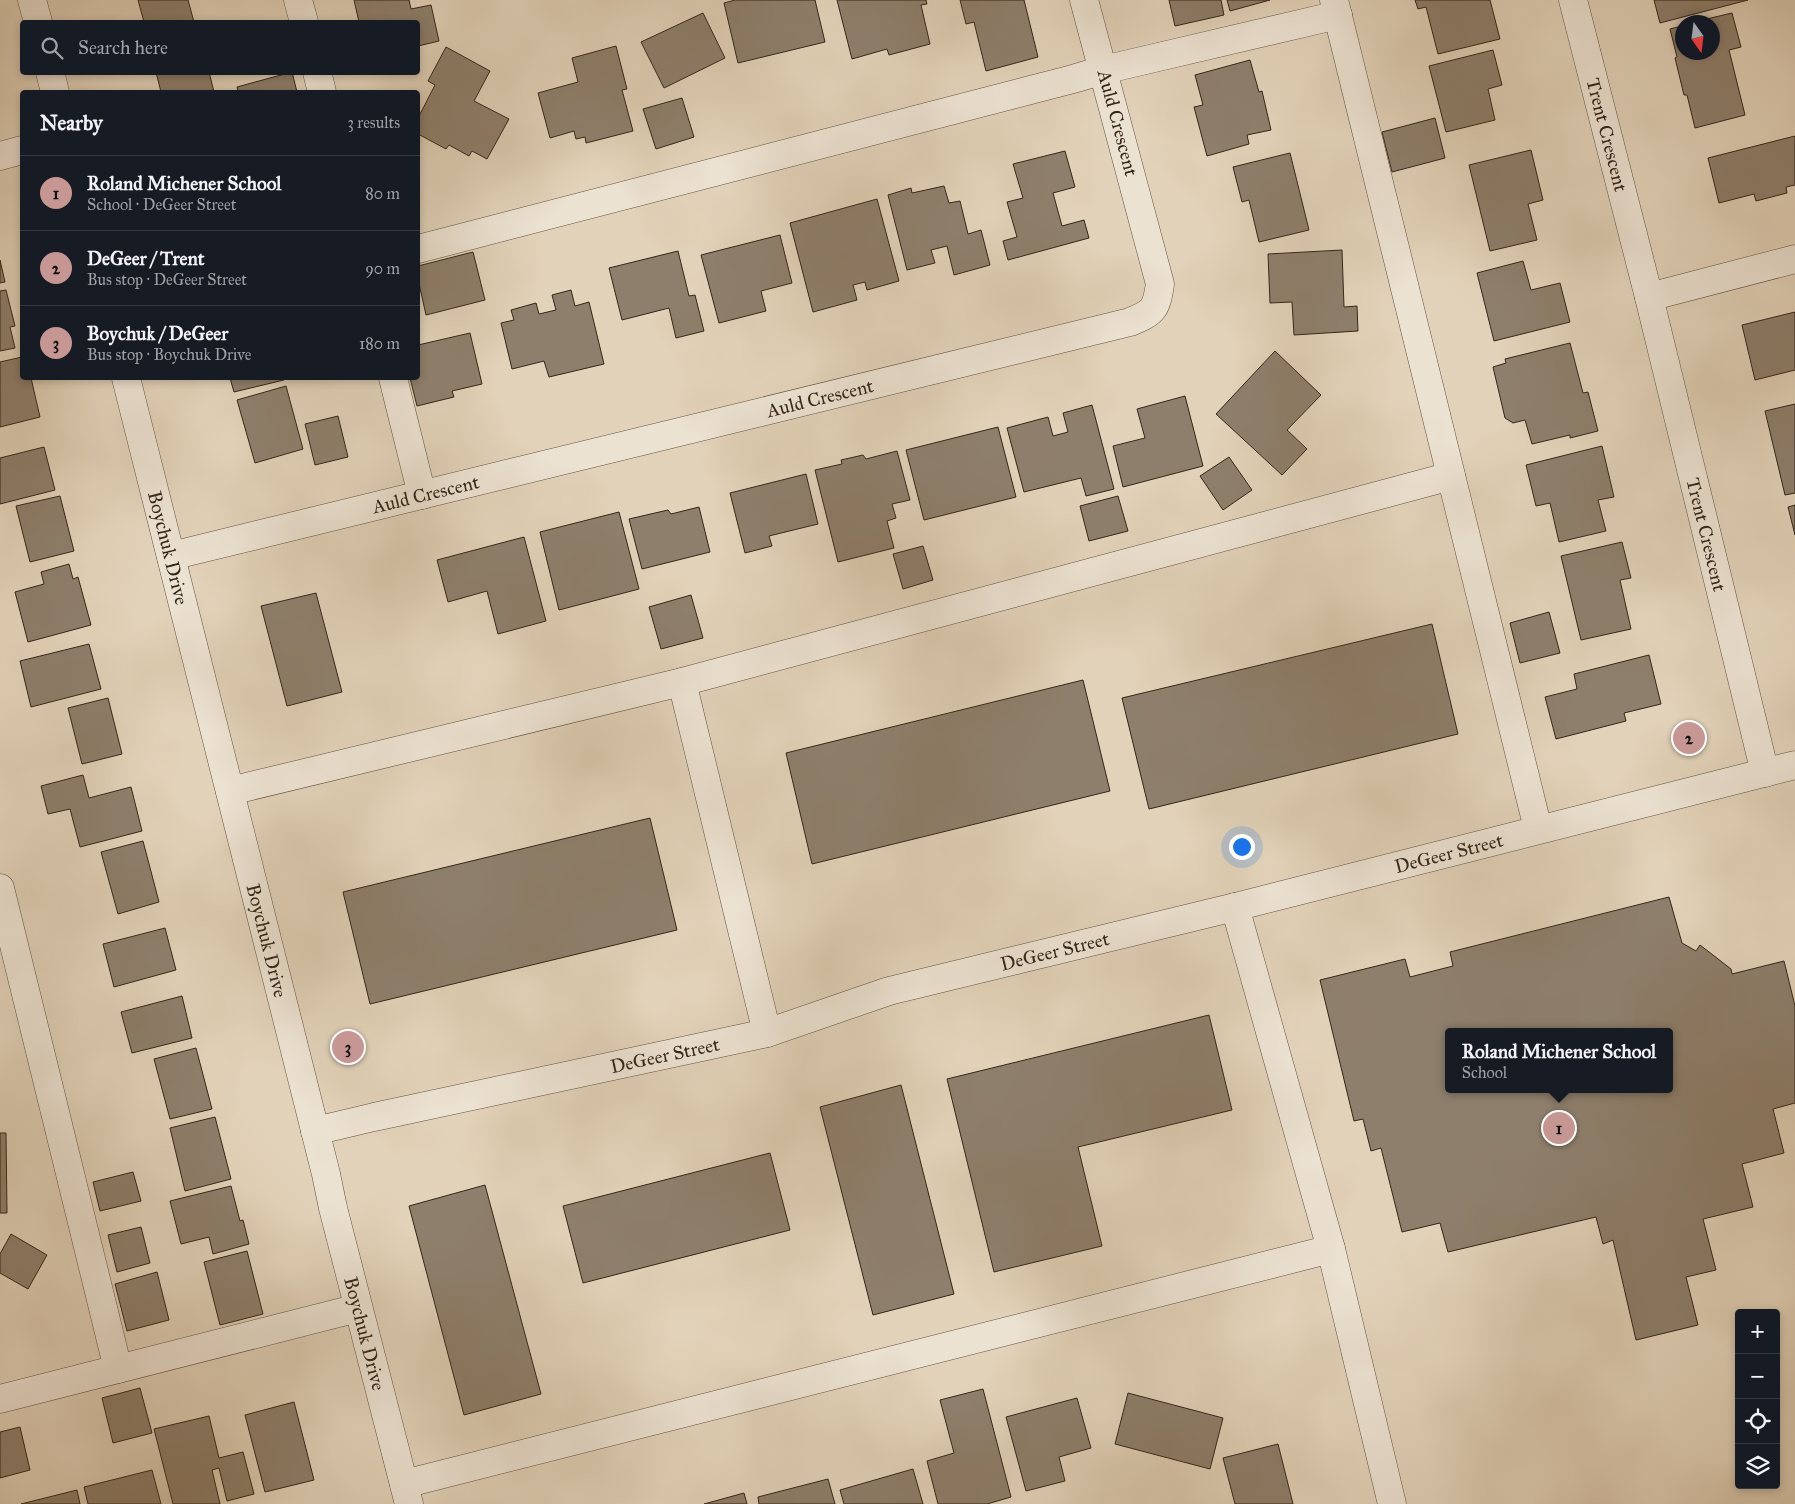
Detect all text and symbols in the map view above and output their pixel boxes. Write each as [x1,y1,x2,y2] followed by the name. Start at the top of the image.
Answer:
[1675,15,1720,60] north arrow
[20,20,420,75] search box
[38,34,66,62] icon: search
[78,36,168,59] text: Search here
[1093,66,1143,179] street label: Auld Crescent
[1582,76,1633,194] street label: Trent Crescent
[40,110,103,136] text: Nearby
[347,113,400,132] text: 3 results
[87,172,281,195] text: Roland Michener School
[53,184,59,203] text: 1
[365,184,400,203] text: 80 m
[87,195,236,214] text: School · DeGeer Street
[87,247,204,270] text: DeGeer / Trent
[52,259,60,278] text: 2
[365,259,400,278] text: 90 m
[87,270,247,289] text: Bus stop · DeGeer Street
[87,322,228,345] text: Boychuk / DeGeer
[53,334,59,353] text: 3
[359,334,400,353] text: 180 m
[87,345,251,364] text: Bus stop · Boychuk Drive
[763,373,876,422] street label: Auld Crescent
[369,470,482,518] street label: Auld Crescent
[1682,475,1732,594] street label: Trent Crescent
[143,488,194,607] street label: Boychuk Drive
[1673,719,1705,757] pin: 2
[1392,828,1506,878] street label: DeGeer Street
[1229,834,1255,860] your location
[242,881,293,1000] street label: Boychuk Drive
[998,926,1112,975] street label: DeGeer Street
[332,1028,364,1066] pin: 3
[1445,1028,1673,1093] popup
[608,1032,722,1078] street label: DeGeer Street
[1462,1040,1656,1063] text: Roland Michener School
[1462,1063,1507,1082] text: School
[1543,1109,1575,1147] pin: 1
[340,1274,391,1393] street label: Boychuk Drive
[1735,1309,1780,1489] map controls
[1735,1309,1780,1354] button: +
[1735,1354,1780,1399] button: −
[1735,1399,1780,1444] button: locate
[1735,1444,1780,1489] button: layers

